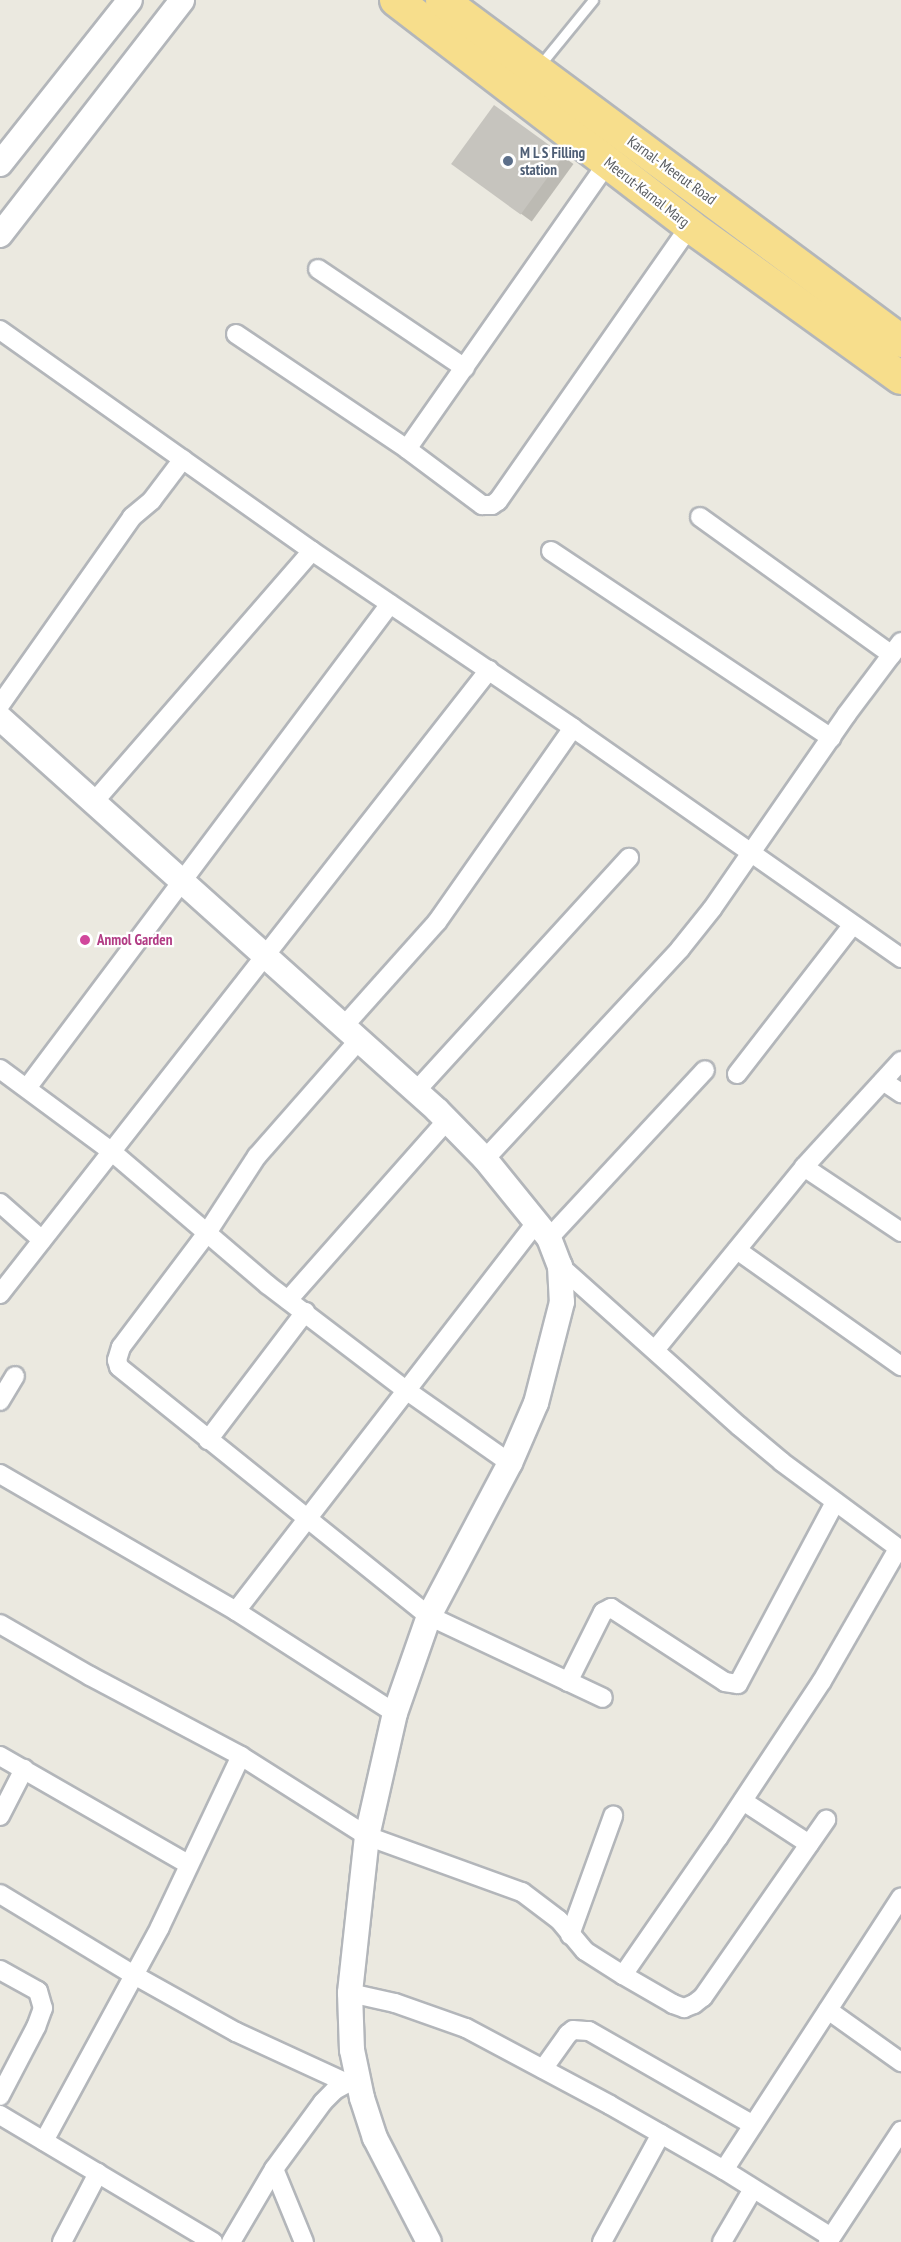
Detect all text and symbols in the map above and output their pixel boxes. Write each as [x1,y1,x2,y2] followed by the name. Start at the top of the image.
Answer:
[624,132,720,208] street label: Karnal- Meerut Road
[520,143,586,178] place label: M L S Filling station
[601,153,693,231] street label: Meerut-Karnal Marg
[501,154,515,168] marker: M L S Filling station
[97,931,173,949] place label: Anmol Garden
[78,933,92,947] marker: Anmol Garden

